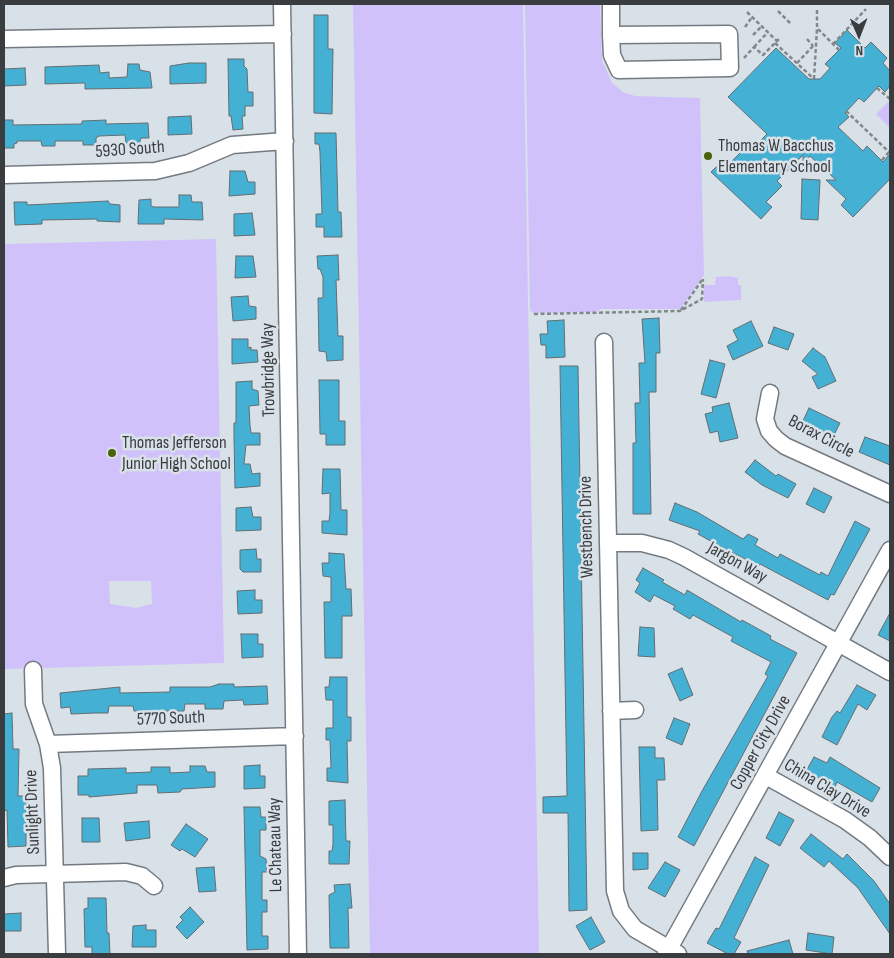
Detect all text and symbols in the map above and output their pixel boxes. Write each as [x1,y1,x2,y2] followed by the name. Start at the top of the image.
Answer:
[834,10,884,60] north arrow
[855,42,863,59] text: N
[718,135,834,178] place label: Thomas W Bacchus Elementary School
[95,137,165,163] street label: 5930 South
[702,150,714,162] marker: Thomas W Bacchus Elementary School
[257,323,281,417] street label: Trowbridge Way
[784,411,858,463] street label: Borax Circle
[122,432,231,474] place label: Thomas Jefferson Junior High School
[106,447,118,459] marker: Thomas Jefferson Junior High School
[575,476,599,578] street label: Westbench Drive
[703,538,771,588] street label: Jargon Way
[726,692,796,794] street label: Copper City Drive
[136,707,206,731] street label: 5770 South
[780,755,874,823] street label: China Clay Drive
[21,769,45,855] street label: Sunlight Drive
[264,797,288,893] street label: Le Chateau Way

